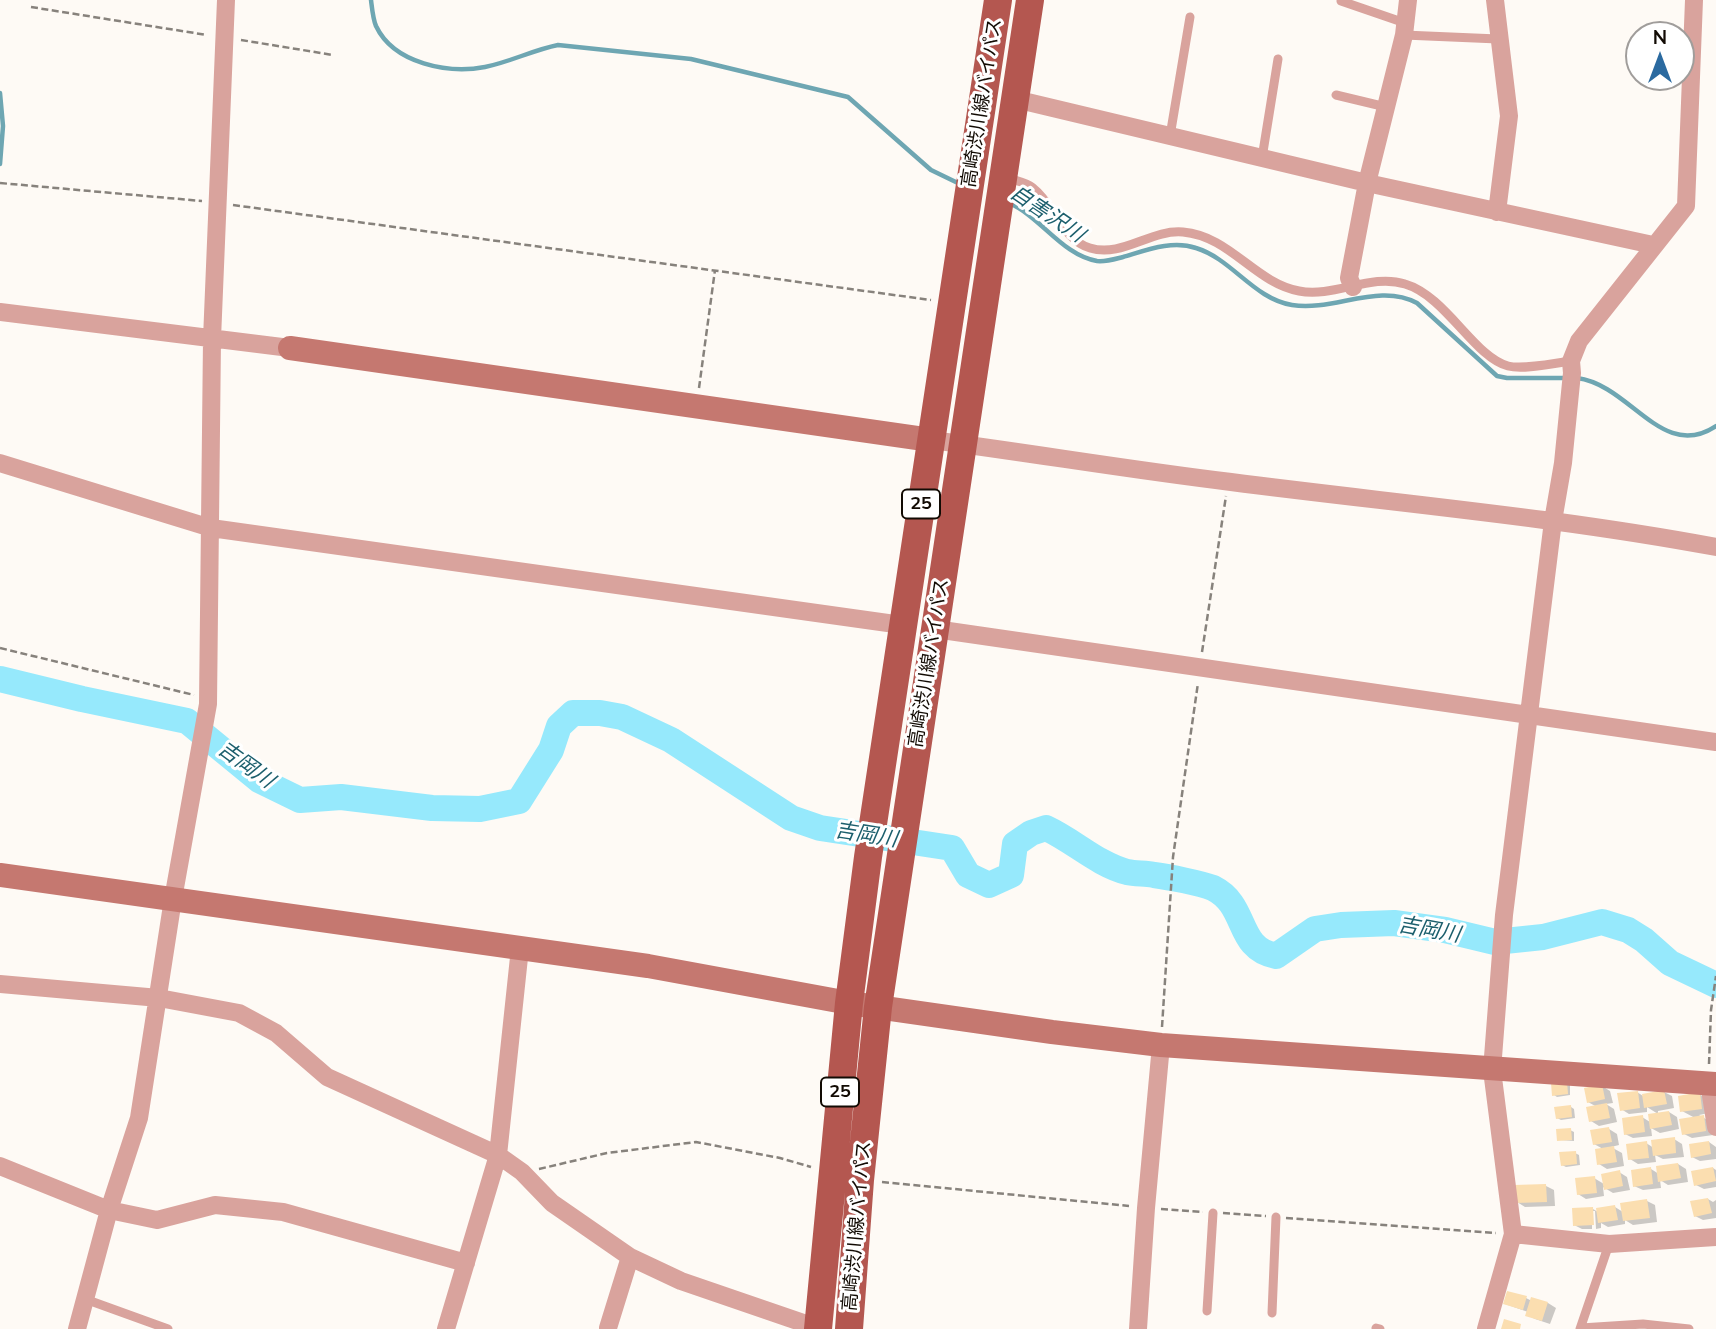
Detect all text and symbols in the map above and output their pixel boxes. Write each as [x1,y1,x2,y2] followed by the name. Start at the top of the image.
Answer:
[957,17,1007,189] street label: 高崎渋川線バイパス
[1625,21,1695,91] north arrow
[1653,25,1667,49] text: N
[1005,180,1089,248] water label: 自害沢川
[902,490,940,518] road number: 25
[904,577,954,749] street label: 高崎渋川線バイパス
[213,736,279,794] water label: 吉岡川
[833,818,899,852] water label: 吉岡川
[1396,912,1462,948] water label: 吉岡川
[821,1078,859,1106] road number: 25
[838,1140,876,1312] street label: 高崎渋川線バイパス

